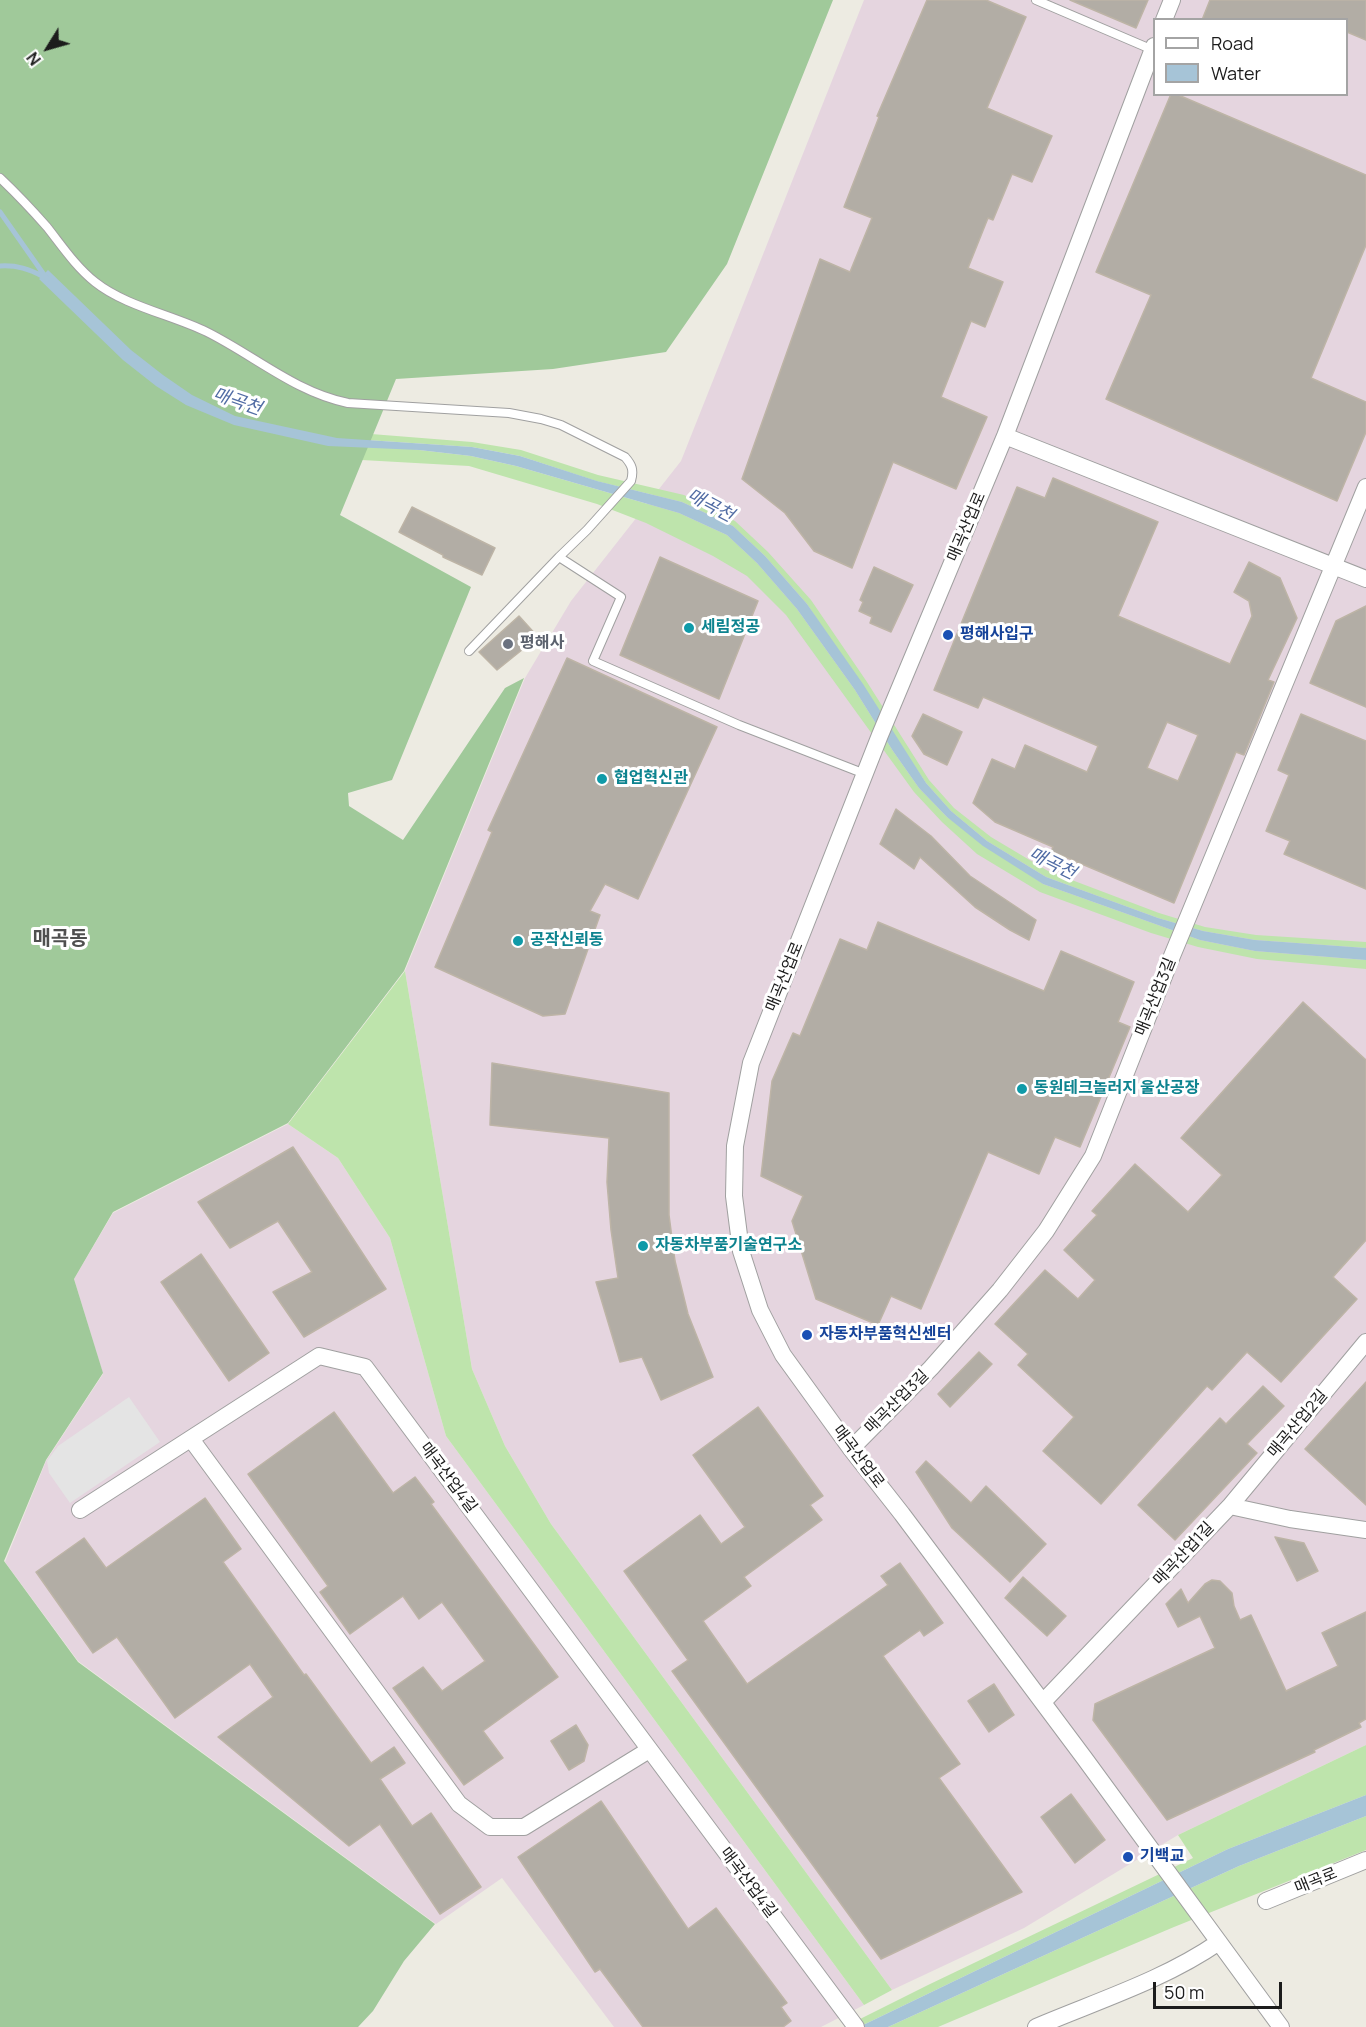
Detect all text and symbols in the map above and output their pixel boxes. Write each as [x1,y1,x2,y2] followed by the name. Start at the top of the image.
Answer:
[18,18,78,78] north arrow
[1153,18,1348,96] legend
[1211,31,1254,55] text: Road
[21,48,46,70] text: N
[1211,61,1261,85] text: Water
[210,384,264,420] water label: 매곡천
[683,485,737,527] water label: 매곡천
[944,489,990,565] street label: 매곡산업로
[701,618,760,638] place label: 세림정공
[682,621,696,635] marker: 세림정공
[960,625,1034,645] place label: 평해사입구
[941,628,955,642] marker: 평해사입구
[520,634,564,654] place label: 평해사
[501,637,515,651] marker: 평해사
[614,769,688,789] place label: 협업혁신관
[595,772,609,786] marker: 협업혁신관
[1025,843,1079,885] water label: 매곡천
[32,927,88,951] district label: 매곡동
[530,931,604,951] place label: 공작신뢰동
[511,934,525,948] marker: 공작신뢰동
[762,939,808,1015] street label: 매곡산업로
[1132,955,1180,1039] street label: 매곡산업3길
[1034,1079,1199,1099] place label: 동원테크놀러지 울산공장
[1015,1082,1029,1096] marker: 동원테크놀러지 울산공장
[655,1236,802,1256] place label: 자동차부품기술연구소
[636,1239,650,1253] marker: 자동차부품기술연구소
[819,1325,951,1345] place label: 자동차부품혁신센터
[800,1328,814,1342] marker: 자동차부품혁신센터
[861,1366,933,1438] street label: 매곡산업3길
[1264,1386,1332,1462] street label: 매곡산업2길
[828,1422,888,1492] street label: 매곡산업로
[415,1439,481,1517] street label: 매곡산업4길
[1150,1518,1218,1590] street label: 매곡산업1길
[715,1844,781,1922] street label: 매곡산업4길
[1140,1847,1184,1867] place label: 기백교
[1121,1850,1135,1864] marker: 기백교
[1292,1864,1340,1898] street label: 매곡로
[1156,1970,1285,2008] scale bar
[1164,1980,1204,2004] text: 50 m

